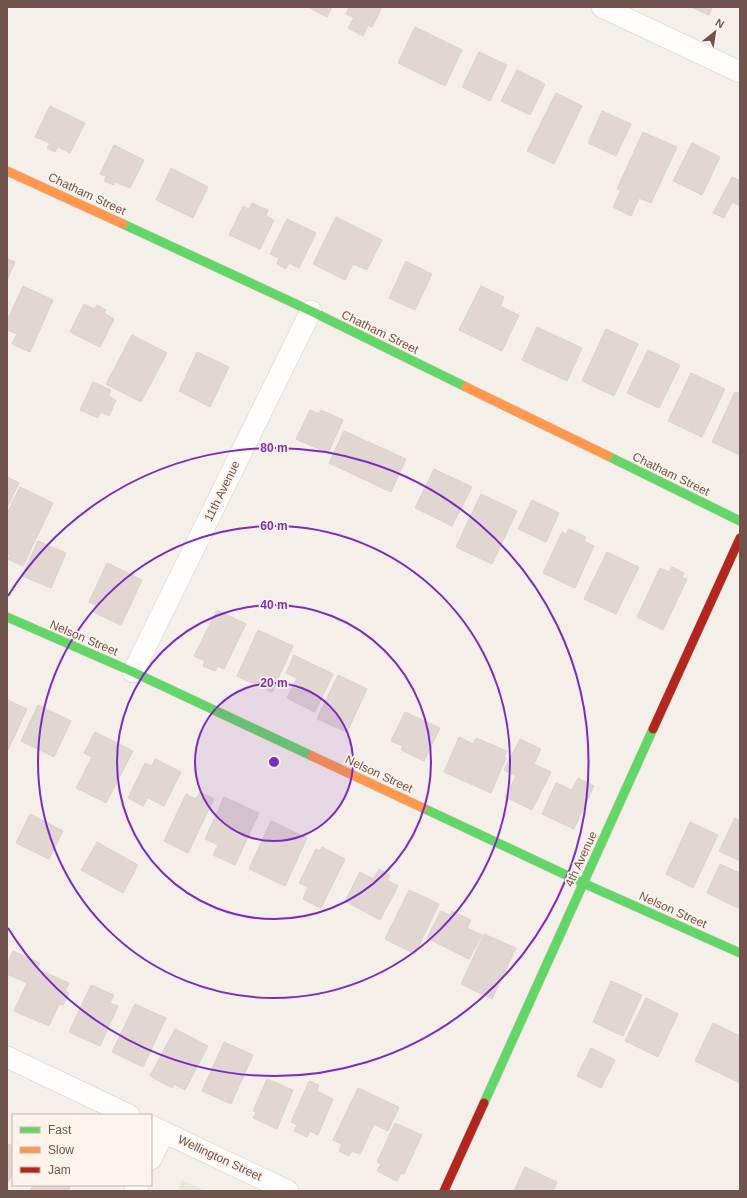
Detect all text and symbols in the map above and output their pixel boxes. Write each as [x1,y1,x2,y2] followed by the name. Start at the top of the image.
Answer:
[695,12,735,52] north arrow
[714,16,726,31] text: N
[46,170,129,218] street label: Chatham Street
[339,307,421,357] street label: Chatham Street
[260,441,288,455] text: 80 m
[630,449,712,499] street label: Chatham Street
[201,458,243,524] street label: 11th Avenue
[260,519,288,533] text: 60 m
[260,598,288,612] text: 40 m
[48,617,121,659] street label: Nelson Street
[260,676,288,690] text: 20 m
[343,752,416,796] street label: Nelson Street
[267,755,281,769] centre of rings
[562,829,600,889] street label: 4th Avenue
[637,889,710,931] street label: Nelson Street
[12,1114,152,1186] legend
[48,1123,72,1137] text: Fast
[176,1132,265,1184] street label: Wellington Street
[48,1143,74,1157] text: Slow
[48,1163,71,1177] text: Jam

